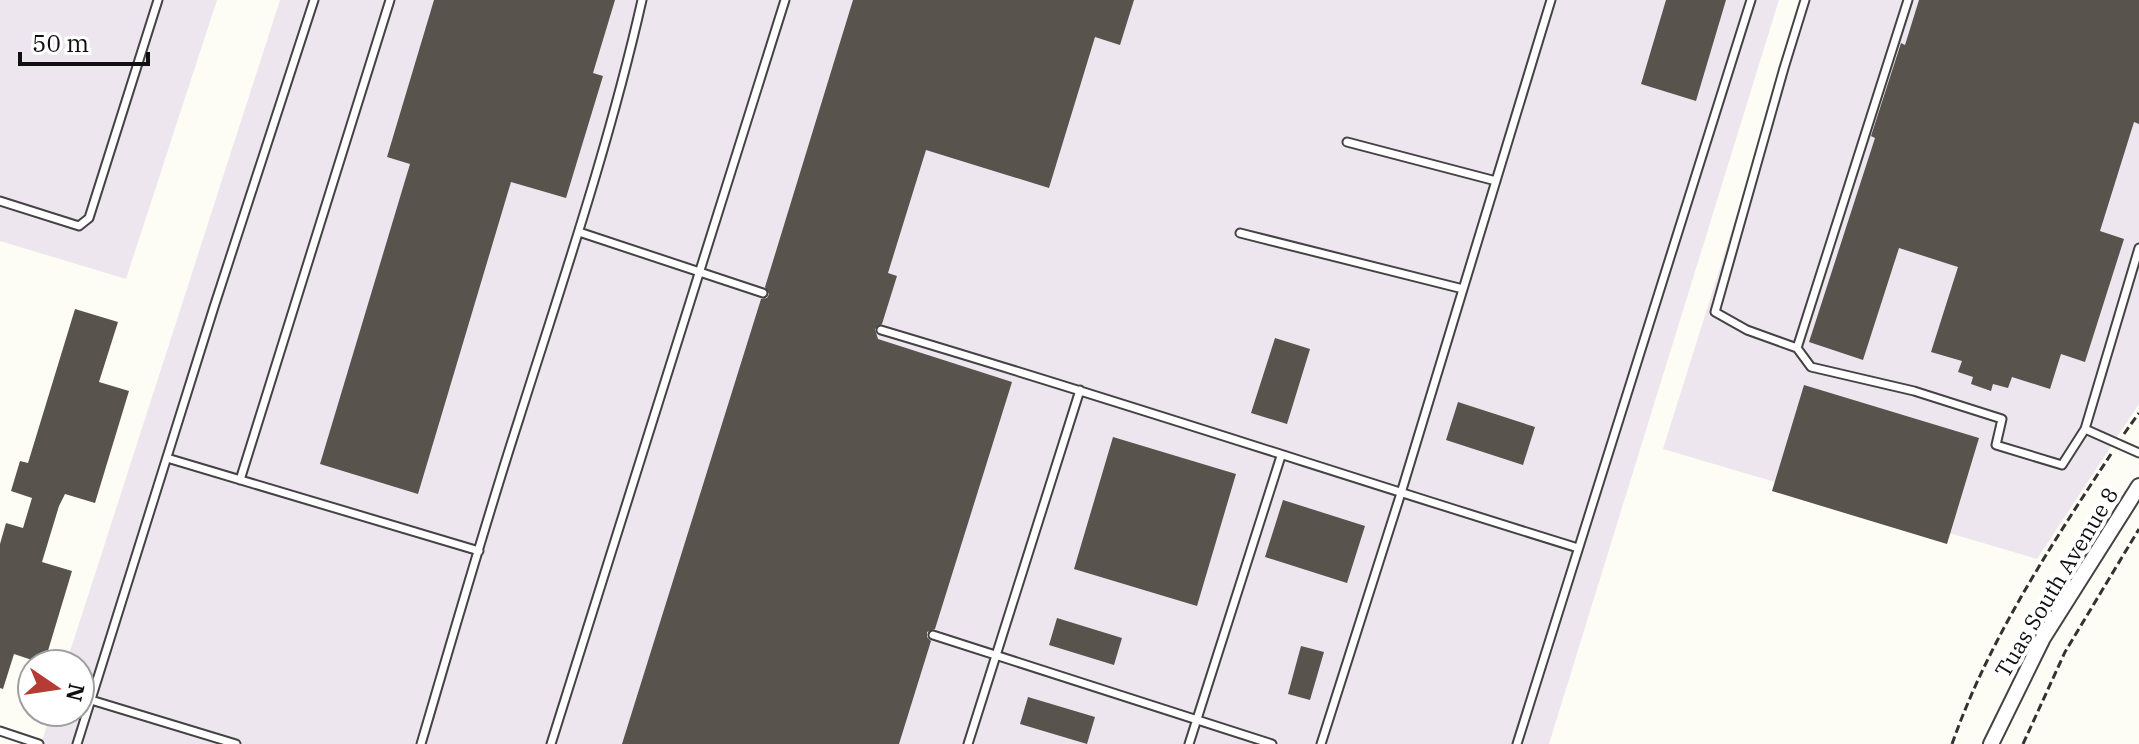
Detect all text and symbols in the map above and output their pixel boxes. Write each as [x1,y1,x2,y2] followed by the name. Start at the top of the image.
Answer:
[20,16,148,66] scale bar
[32,27,89,59] text: 50 m
[1988,482,2124,682] street label: Tuas South Avenue 8
[16,648,96,728] north arrow
[60,681,92,704] text: N

